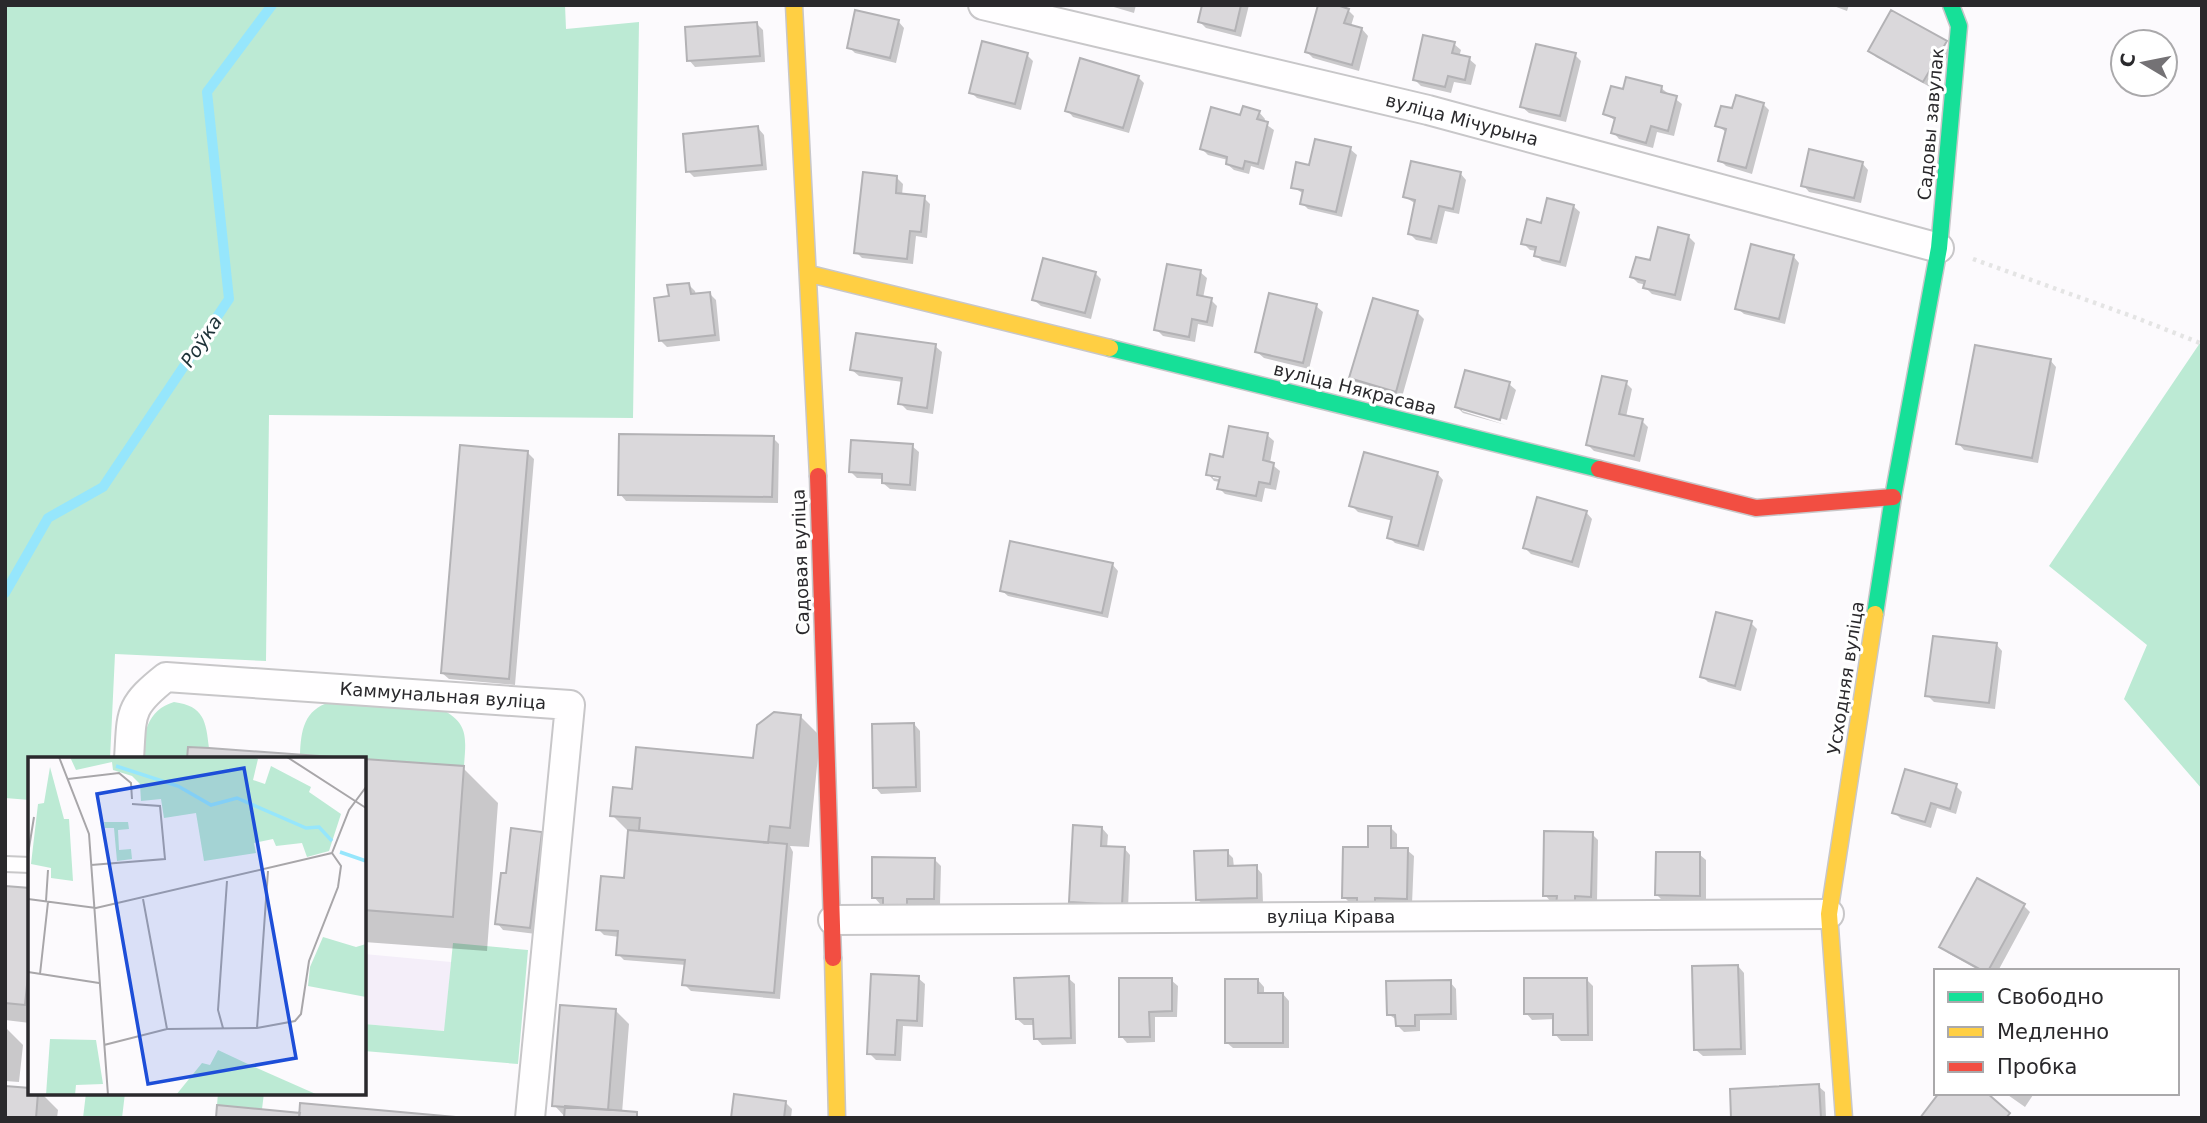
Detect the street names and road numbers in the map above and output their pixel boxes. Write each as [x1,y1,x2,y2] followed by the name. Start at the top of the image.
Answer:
[1913,47,1948,201] street label: Садовы завулак
[1384,89,1541,150] street label: вуліца Мічурына
[1272,358,1439,419] street label: вуліца Някрасава
[787,489,814,635] street label: Садовая вуліца
[1823,600,1868,756] street label: Усходняя вуліца
[339,678,547,713] street label: Каммунальная вуліца
[1267,906,1395,927] street label: вуліца Кірава

